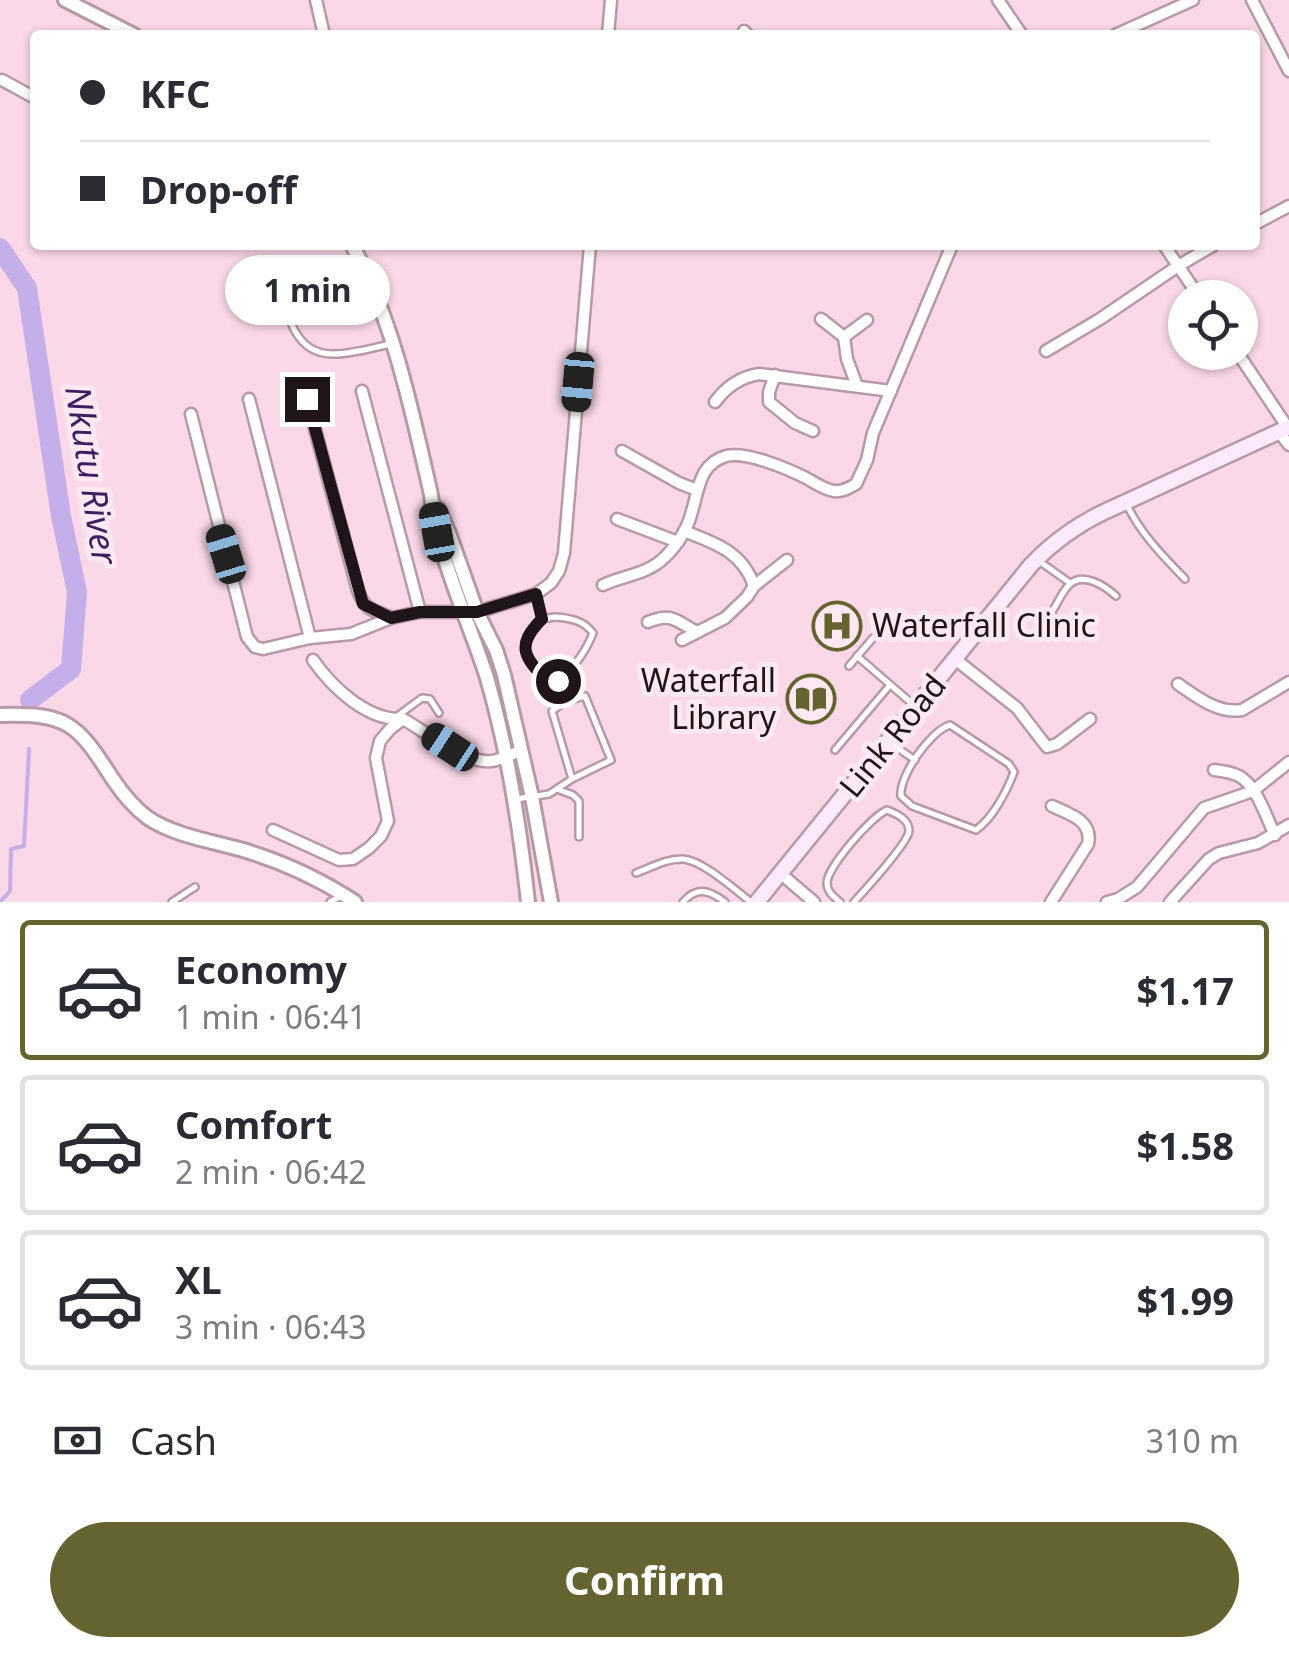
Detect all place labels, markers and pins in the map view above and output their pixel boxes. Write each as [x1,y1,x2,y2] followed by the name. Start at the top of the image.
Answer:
[811,600,863,652] hospital icon: Waterfall Clinic
[872,603,1096,646] place label: Waterfall Clinic
[641,658,777,738] place label: Waterfall Library
[785,673,837,725] library icon: Waterfall Library

